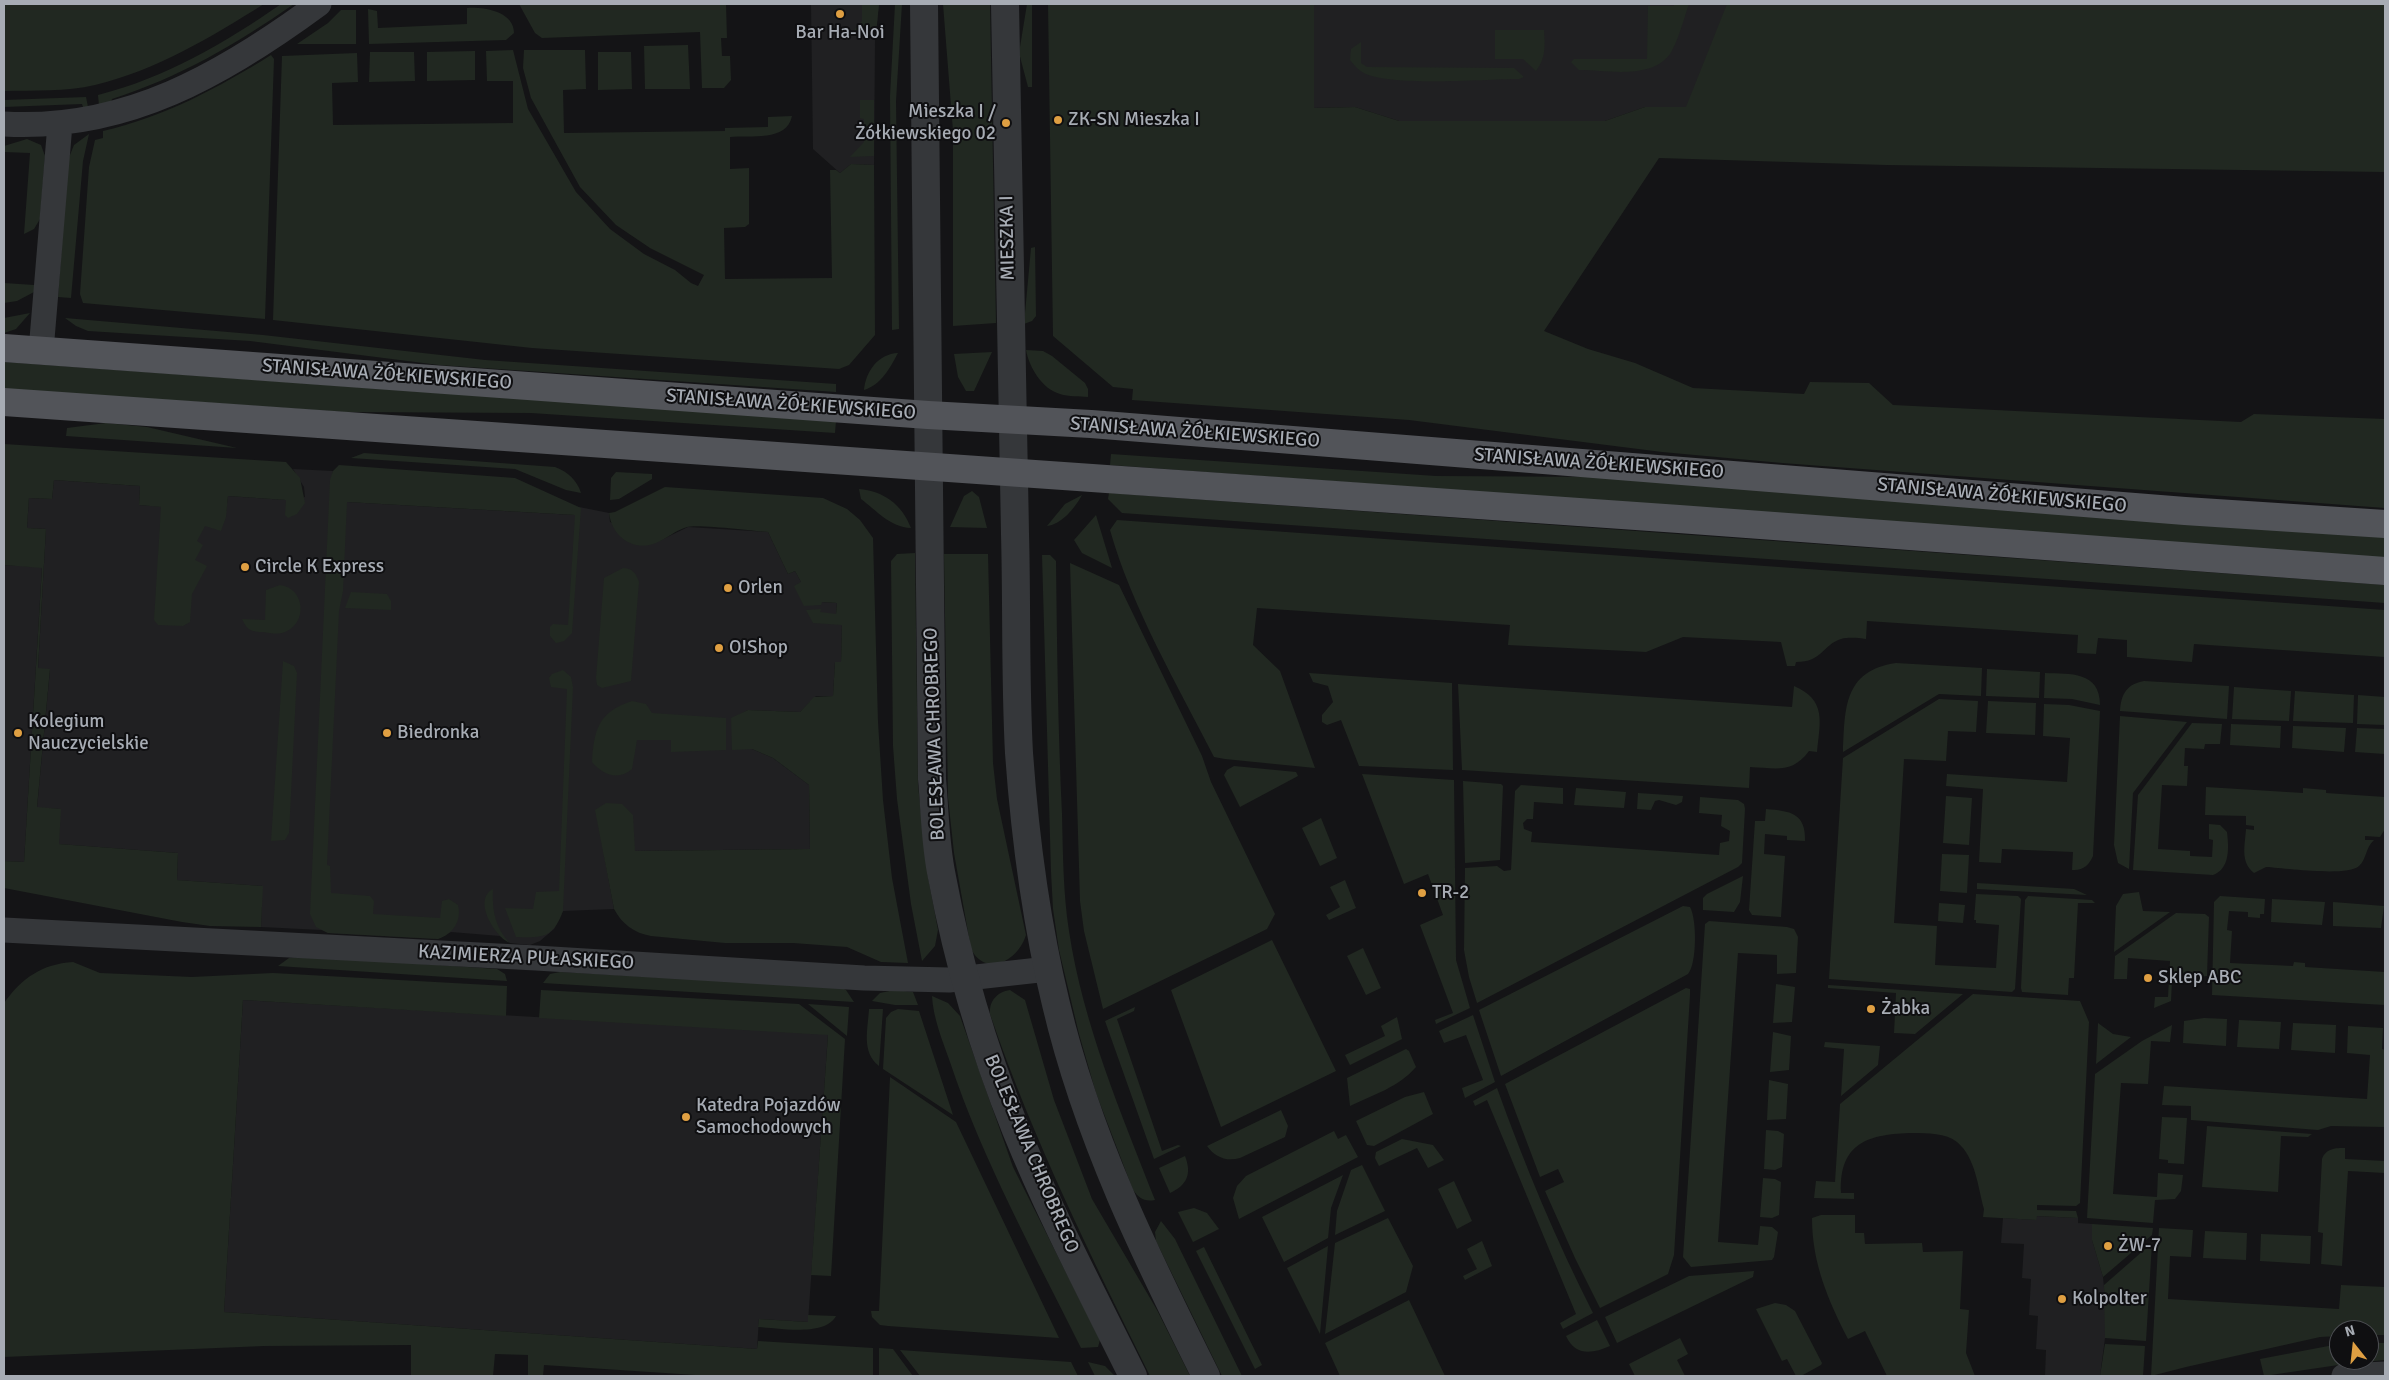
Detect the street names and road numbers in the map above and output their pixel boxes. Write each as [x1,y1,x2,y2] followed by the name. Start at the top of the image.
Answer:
[996,195,1020,281] street label: MIESZKA I
[261,355,513,395] street label: STANISŁAWA ŻÓŁKIEWSKIEGO
[665,385,917,425] street label: STANISŁAWA ŻÓŁKIEWSKIEGO
[1069,413,1321,453] street label: STANISŁAWA ŻÓŁKIEWSKIEGO
[1473,444,1725,484] street label: STANISŁAWA ŻÓŁKIEWSKIEGO
[1876,474,2128,518] street label: STANISŁAWA ŻÓŁKIEWSKIEGO
[920,627,950,841] street label: BOLESŁAWA CHROBREGO
[417,941,635,975] street label: KAZIMIERZA PUŁASKIEGO
[979,1051,1083,1257] street label: BOLESŁAWA CHROBREGO

